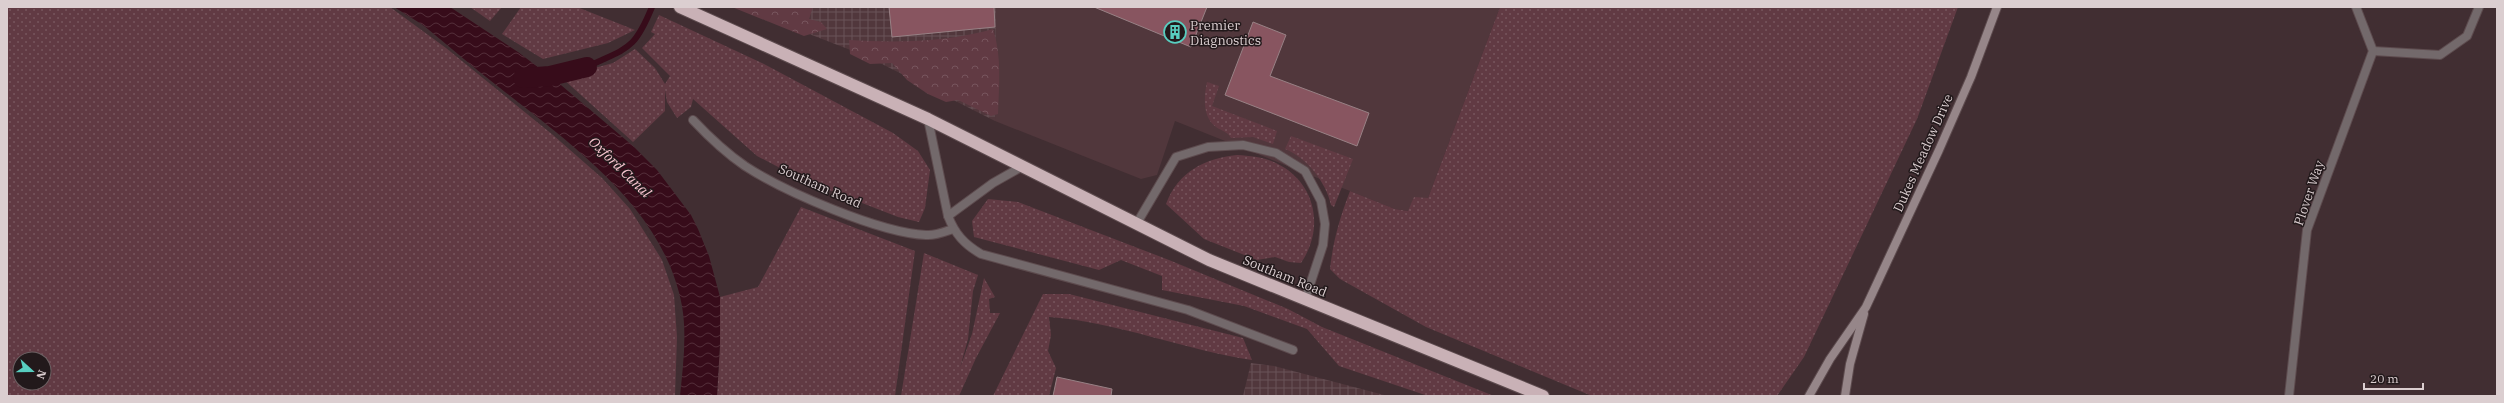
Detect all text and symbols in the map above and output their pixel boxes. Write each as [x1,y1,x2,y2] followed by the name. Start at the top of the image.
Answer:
[1190,17,1261,49] place label: Premier Diagnostics
[1162,19,1188,45] building icon: Premier Diagnostics
[1889,91,1957,215] street label: Dukes Meadow Drive
[585,133,656,202] water label: Oxford Canal
[2290,158,2328,228] street label: Plover Way
[776,160,864,212] street label: Southam Road
[1240,251,1330,301] street label: Southam Road
[12,351,52,391] north arrow
[2364,365,2423,391] scale bar
[33,368,49,381] text: N
[2370,371,2399,386] text: 20 m

